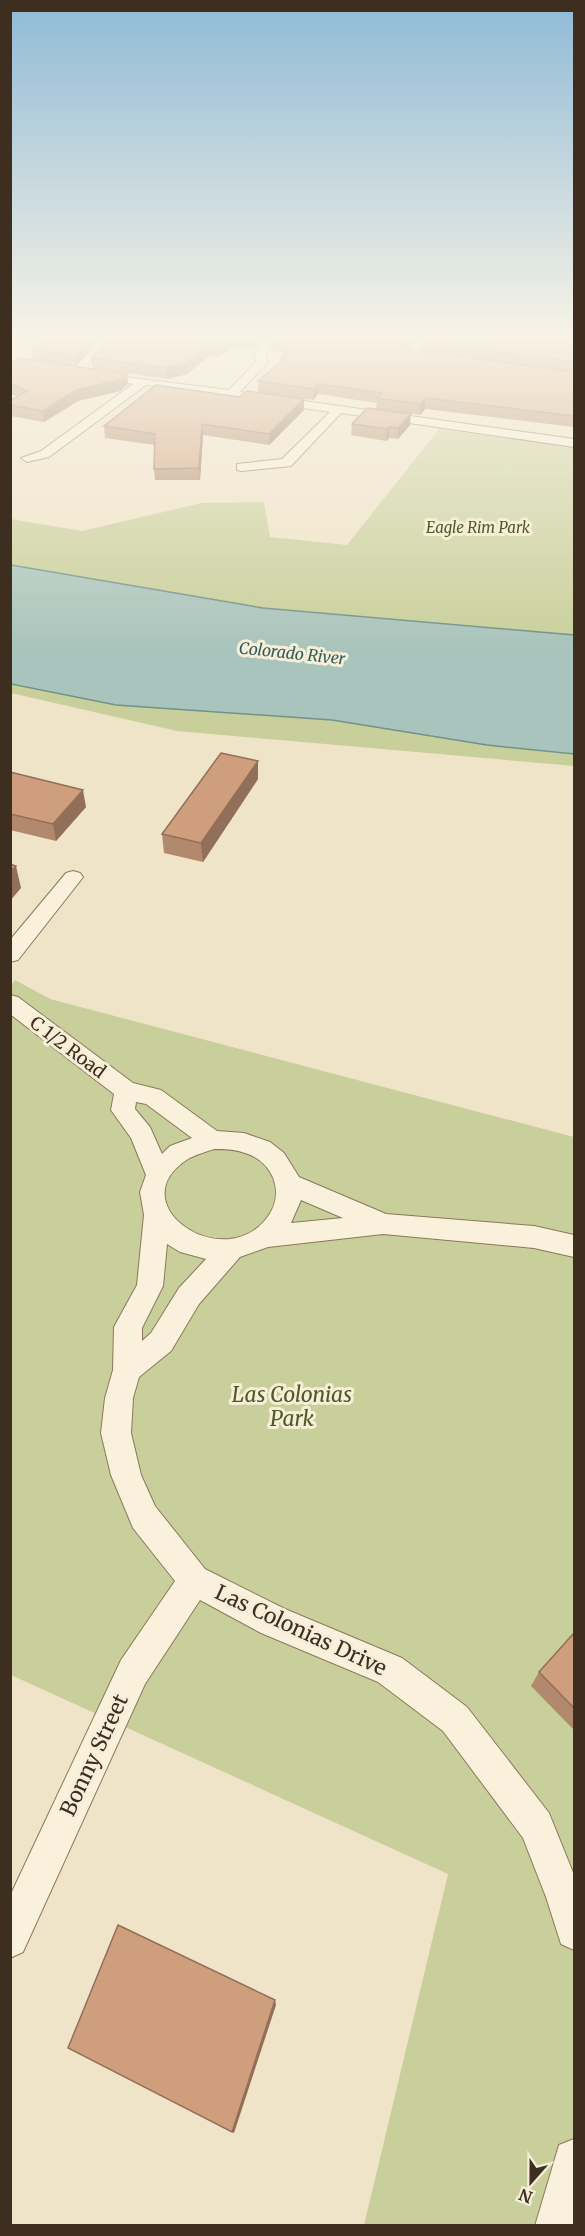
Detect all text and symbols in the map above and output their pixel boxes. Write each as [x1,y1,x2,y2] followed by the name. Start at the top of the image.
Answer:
[426,518,531,537] park label: Eagle Rim Park
[238,637,347,669] water label: Colorado River
[25,1011,111,1083] street label: C 1/2 Road
[232,1381,352,1432] park label: Las Colonias Park
[211,1578,391,1682] street label: Las Colonias Drive
[54,1690,134,1820] street label: Bonny Street
[501,2152,561,2212] north arrow
[516,2184,535,2208] text: N

